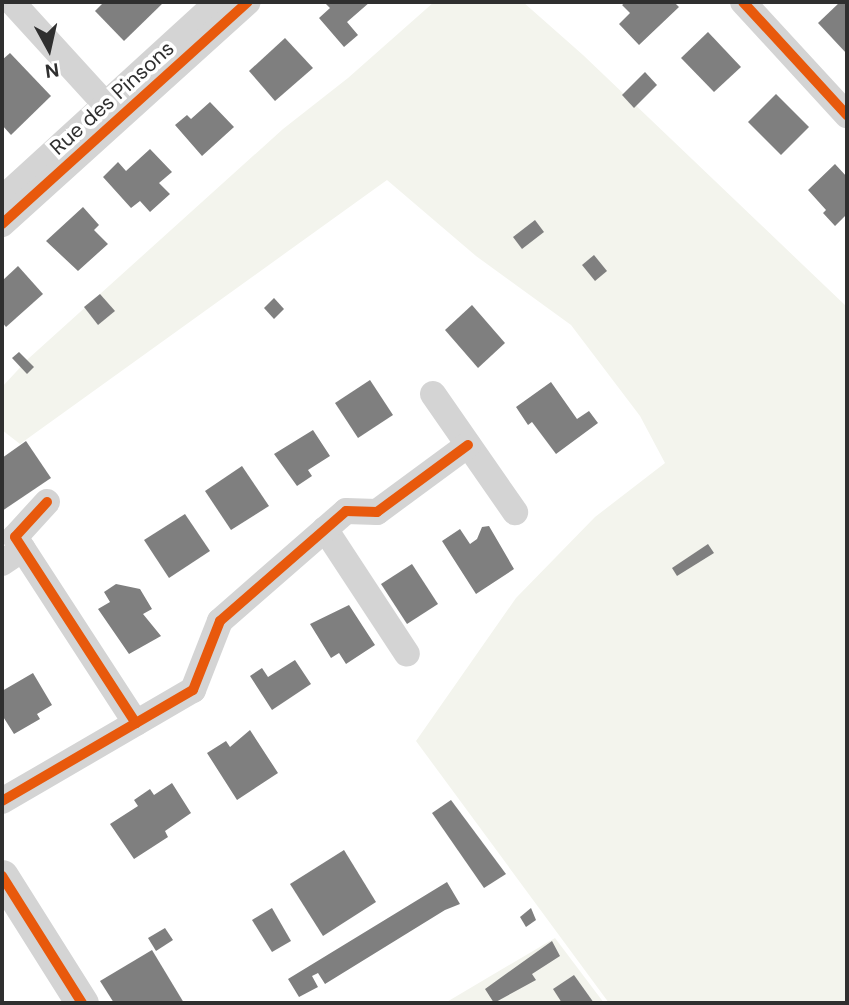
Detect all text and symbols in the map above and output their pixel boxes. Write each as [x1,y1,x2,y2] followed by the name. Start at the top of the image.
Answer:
[14,14,84,84] north arrow
[45,36,179,160] street label: Rue des Pinsons
[43,57,61,84] text: N

